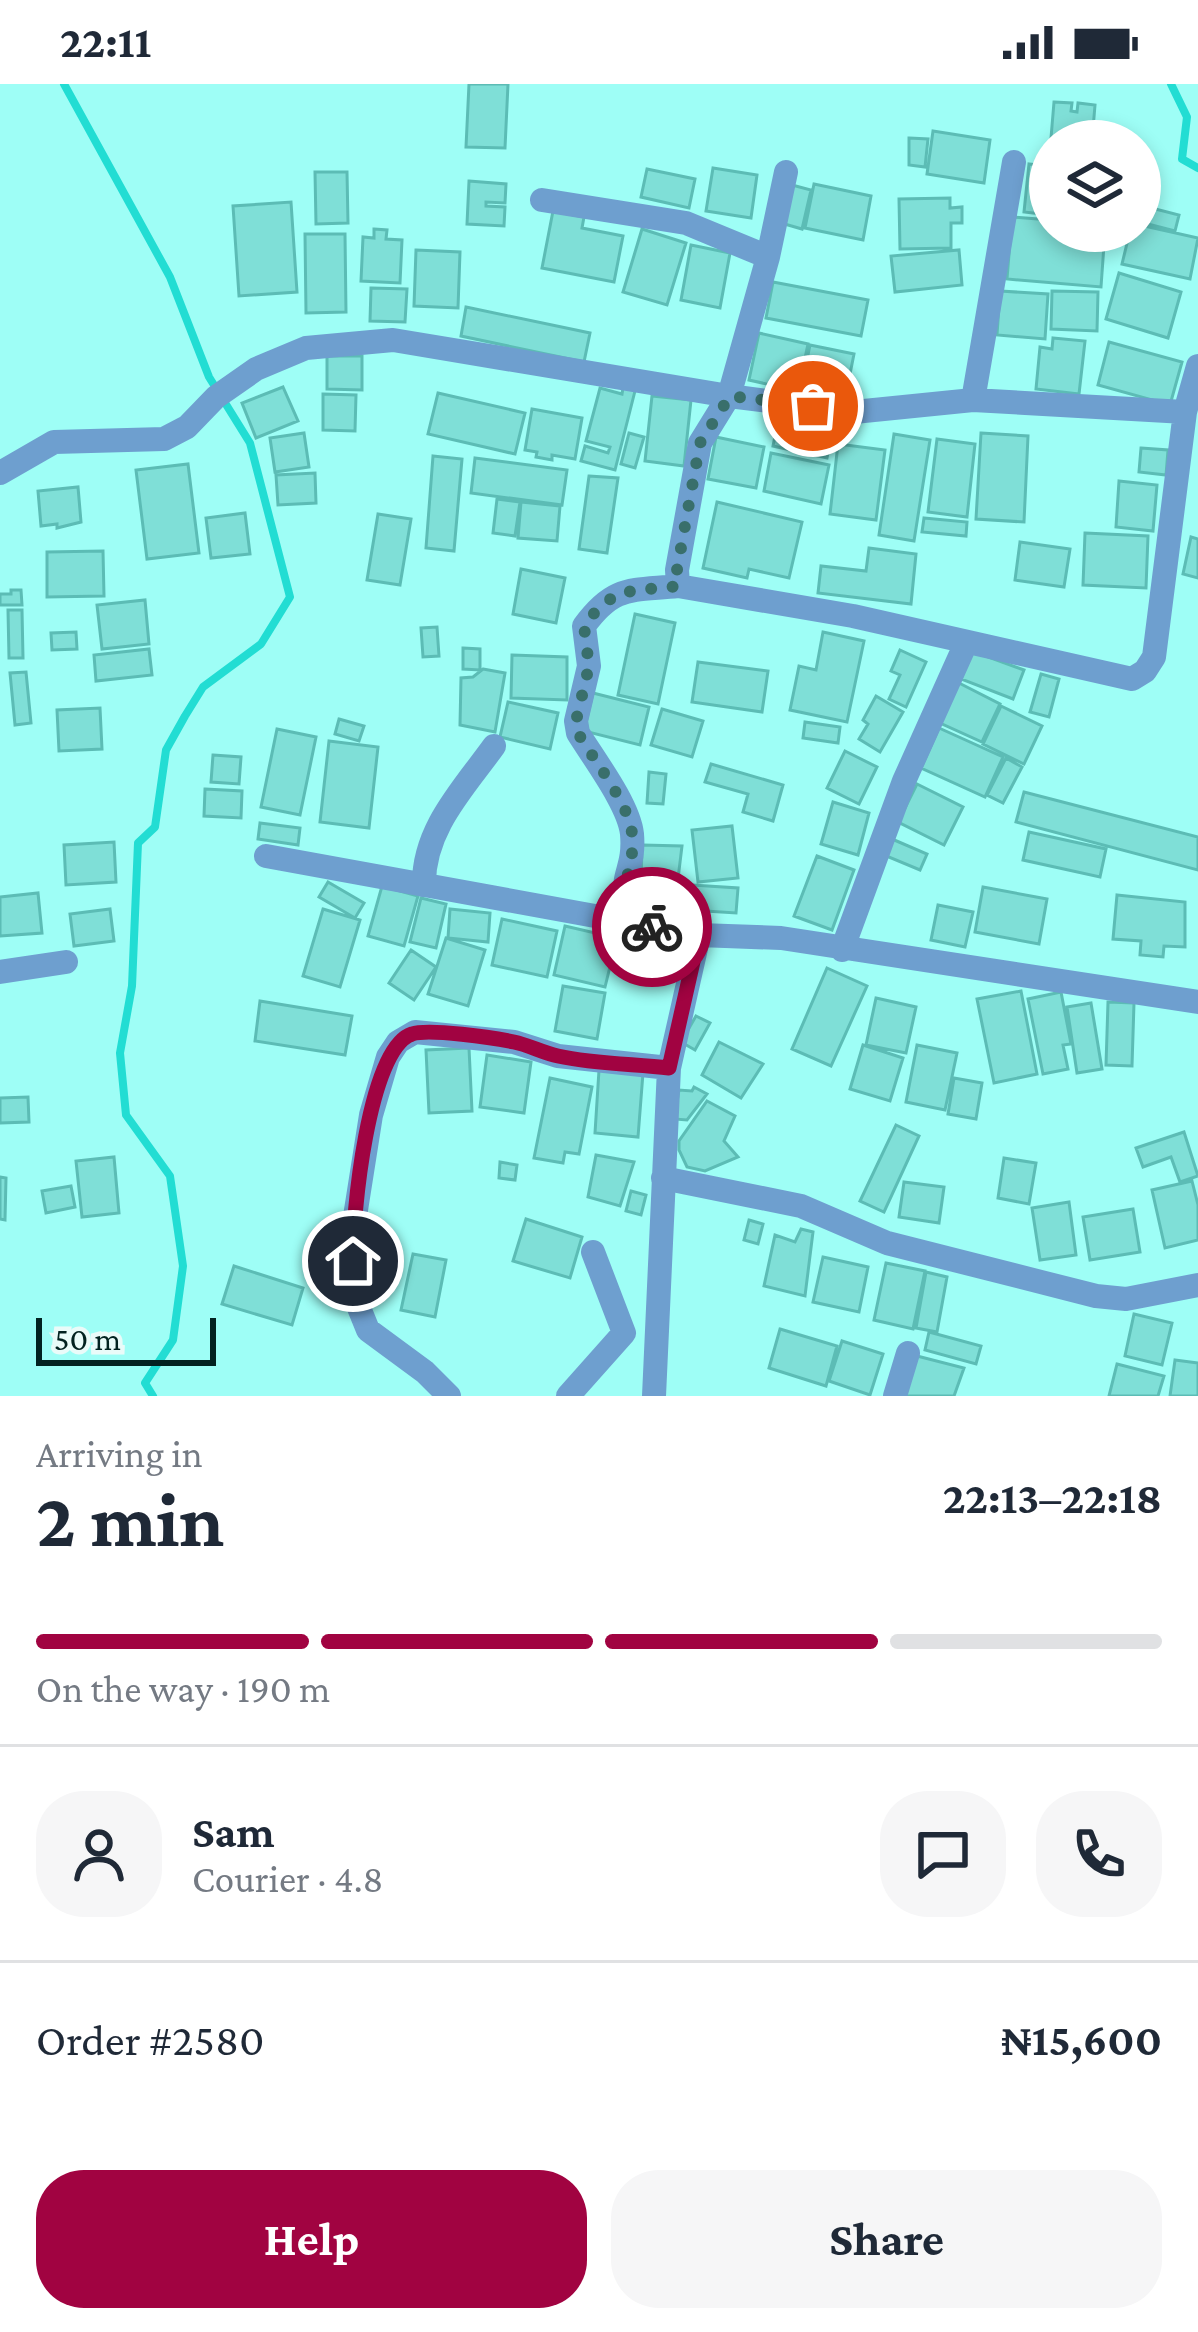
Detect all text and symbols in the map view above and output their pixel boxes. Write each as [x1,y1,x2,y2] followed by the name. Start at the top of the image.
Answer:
[60,17,151,67] text: 22:11
[1029,120,1161,252] map controls
[1029,120,1161,252] button: layers
[762,355,864,457] pin
[780,373,846,439] icon: bag
[592,867,712,987] courier
[619,894,685,960] icon: bike
[302,1210,404,1312] pin
[320,1228,386,1294] icon: home
[36,1312,216,1365] scale bar
[54,1320,121,1357] text: 50 m
[36,1432,203,1475] text: Arriving in
[943,1473,1162,1523] text: 22:13–22:18
[36,1476,224,1563] text: 2 min
[36,1667,330,1710] text: On the way · 190 m
[36,1791,162,1917] button: person
[880,1791,1006,1917] button: chat
[1036,1791,1162,1917] button: phone
[192,1807,275,1857] text: Sam
[192,1857,384,1900] text: Courier · 4.8
[36,2015,265,2065] text: Order #2580
[1001,2015,1162,2065] text: ₦15,600
[36,2170,587,2308] button: Help
[611,2170,1162,2308] button: Share

